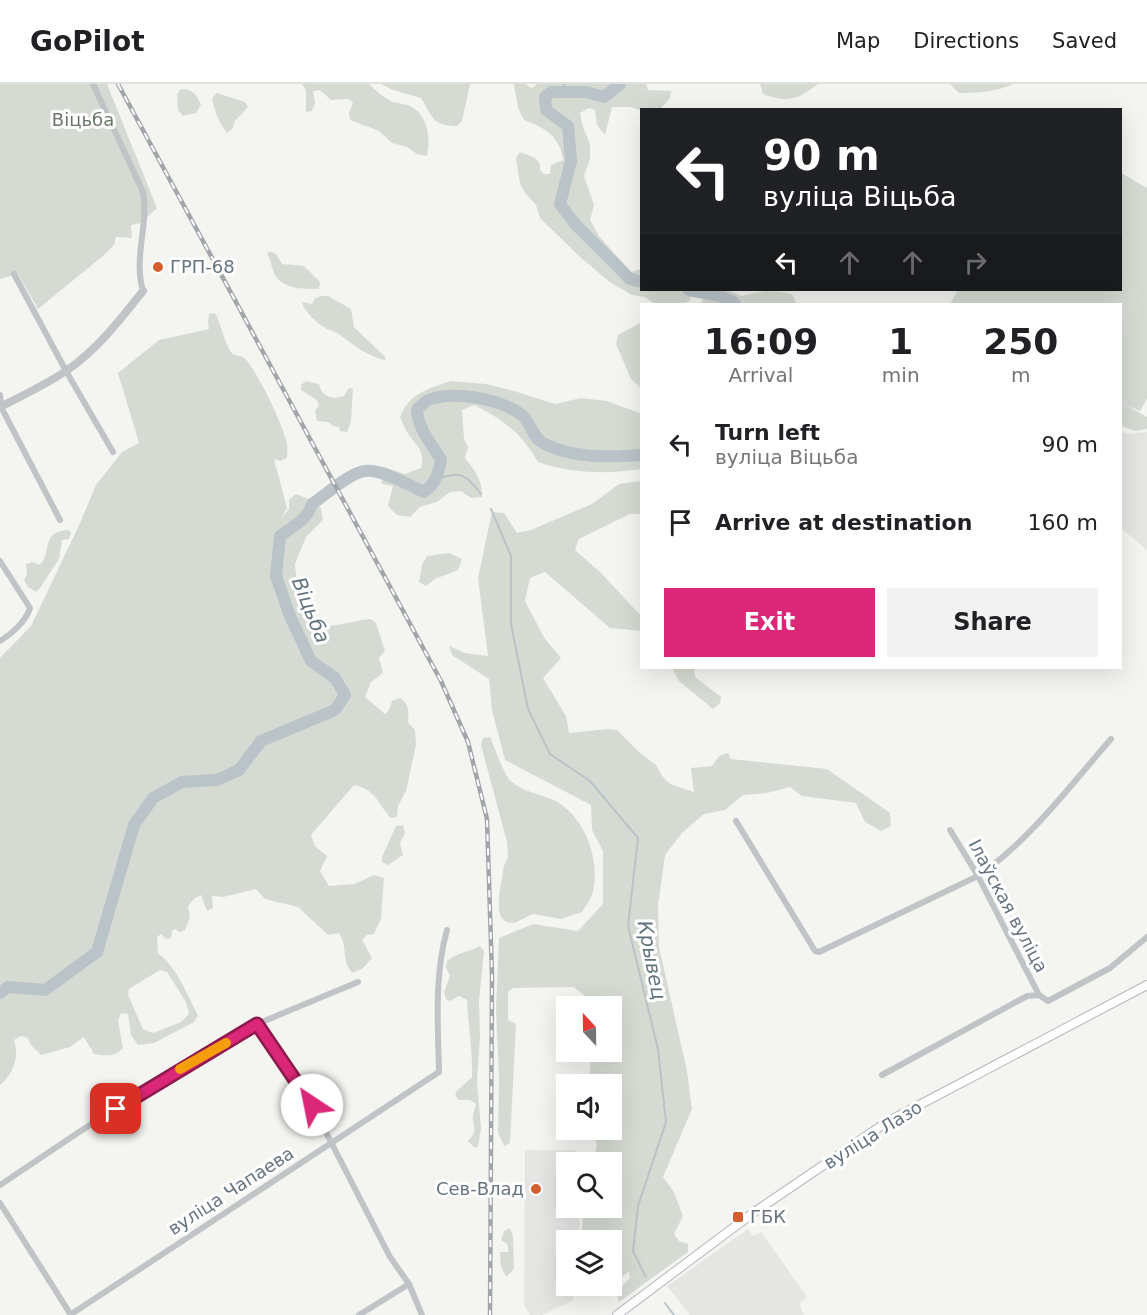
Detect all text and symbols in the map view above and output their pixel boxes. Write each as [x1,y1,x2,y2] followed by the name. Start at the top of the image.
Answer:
[30,25,145,58] text: GoPilot
[836,29,880,53] text: Map
[913,29,1019,53] text: Directions
[1052,29,1117,53] text: Saved
[52,109,114,130] park label: Віцьба
[763,131,880,180] text: 90 m
[664,132,742,210] icon: left
[763,181,957,212] text: вуліца Віцьба
[770,246,803,279] icon: left
[833,246,866,279] icon: ahead
[896,246,929,279] icon: ahead
[959,246,992,279] icon: right
[170,256,235,277] place label: ГРП-68
[151,260,165,274] marker: ГРП-68
[704,321,818,362] text: 16:09
[888,321,913,362] text: 1
[983,321,1058,362] text: 250
[728,363,793,387] text: Arrival
[882,363,920,387] text: min
[1011,363,1031,387] text: m
[715,420,820,445] text: Turn left
[664,428,697,461] icon: left
[1042,432,1098,457] text: 90 m
[715,445,858,469] text: вуліца Віцьба
[664,506,697,539] icon: arrive
[715,510,972,535] text: Arrive at destination
[1028,510,1098,535] text: 160 m
[287,573,335,647] water label: Віцьба
[664,588,875,657] button: Exit
[887,588,1098,657] button: Share
[964,836,1052,976] street label: Ілаўская вуліца
[633,918,671,1002] water label: Крывец
[556,996,622,1062] north arrow
[556,996,622,1296] map controls
[280,1073,344,1137] position arrow
[556,1074,622,1140] button: sound
[90,1083,141,1134] pin
[99,1092,132,1125] icon: arrive
[820,1096,926,1173] street label: вуліца Лазо
[164,1142,298,1239] street label: вуліца Чапаева
[556,1152,622,1218] button: search
[436,1178,524,1199] place label: Сев-Влад
[529,1182,543,1196] marker: Сев-Влад
[750,1206,786,1227] place label: ГБК
[731,1210,745,1224] marker: ГБК
[556,1230,622,1296] button: layers

